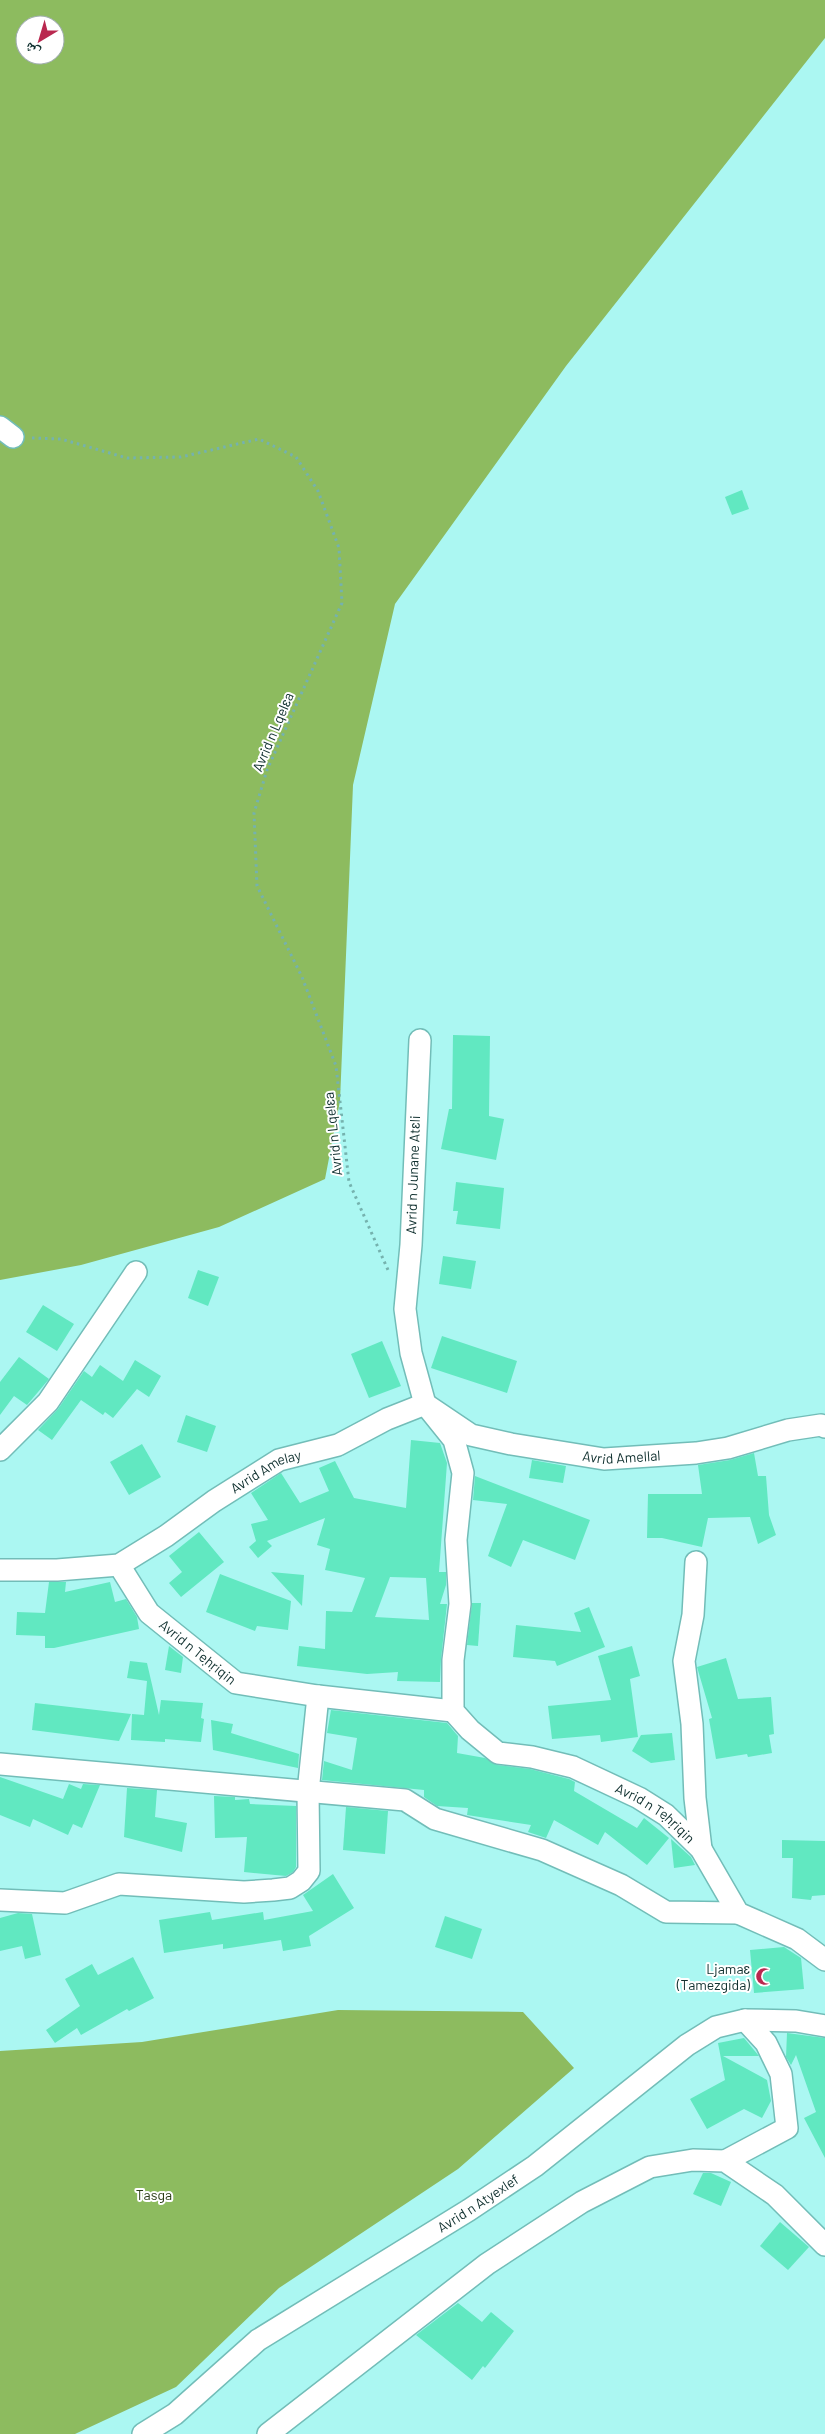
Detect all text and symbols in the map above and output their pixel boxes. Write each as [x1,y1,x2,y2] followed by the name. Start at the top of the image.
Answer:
[15,15,65,65] north arrow
[20,38,43,62] text: ش
[248,690,297,774] street label: Avrid n Lqelɛa
[320,1091,345,1177] street label: Avrid n Lqelɛa
[402,1115,423,1235] street label: Avrid n Junane Atɛli
[227,1446,303,1497] street label: Avrid Amelay
[581,1446,661,1467] street label: Avrid Amellal
[156,1616,240,1688] street label: Avrid n Teḥṛiqin
[613,1779,699,1846] street label: Avrid n Teḥṛiqin
[676,1960,751,1993] place label: Ljamaɛ (Tamezgida)
[754,1967,774,1987] mosque icon: Ljamaɛ (Tamezgida)
[434,2170,522,2235] street label: Avrid n Atyexlef
[136,2186,172,2203] park label: Tasga

